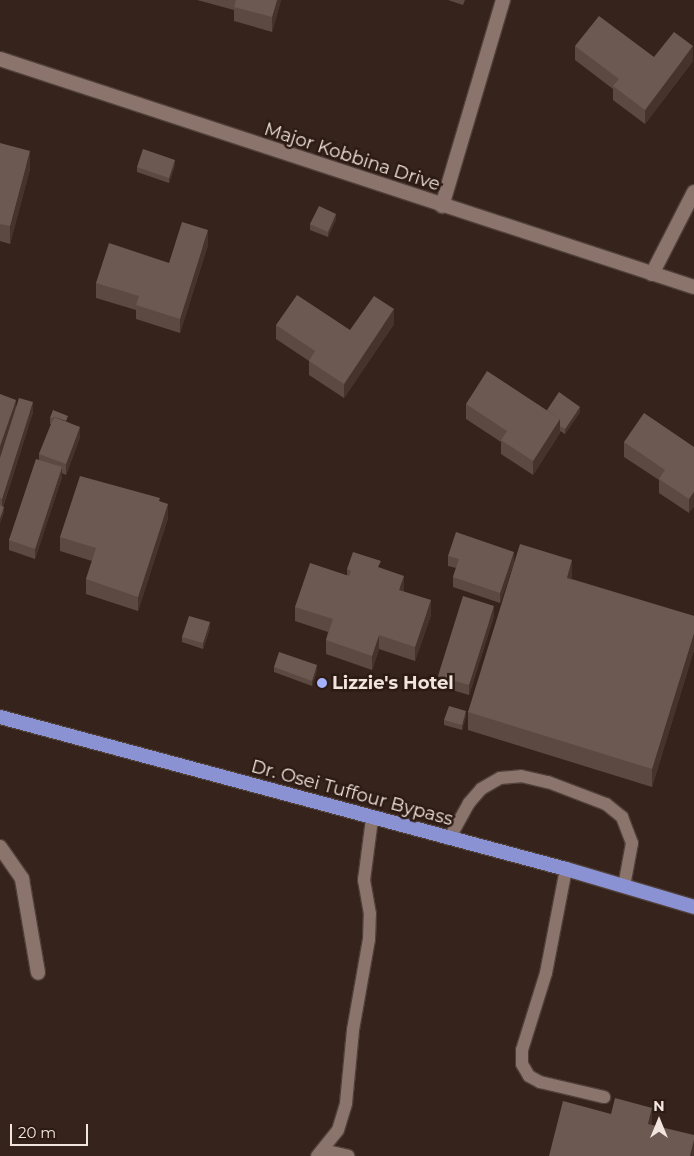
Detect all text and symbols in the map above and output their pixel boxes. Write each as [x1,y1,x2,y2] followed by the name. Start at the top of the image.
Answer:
[261,118,443,196] street label: Major Kobbina Drive
[332,672,454,694] place label: Lizzie's Hotel
[316,677,328,689] marker: Lizzie's Hotel
[249,756,455,830] street label: Dr. Osei Tuffour Bypass
[634,1096,684,1146] north arrow
[653,1097,665,1115] text: N
[12,1114,90,1146] scale bar
[18,1123,56,1142] text: 20 m

